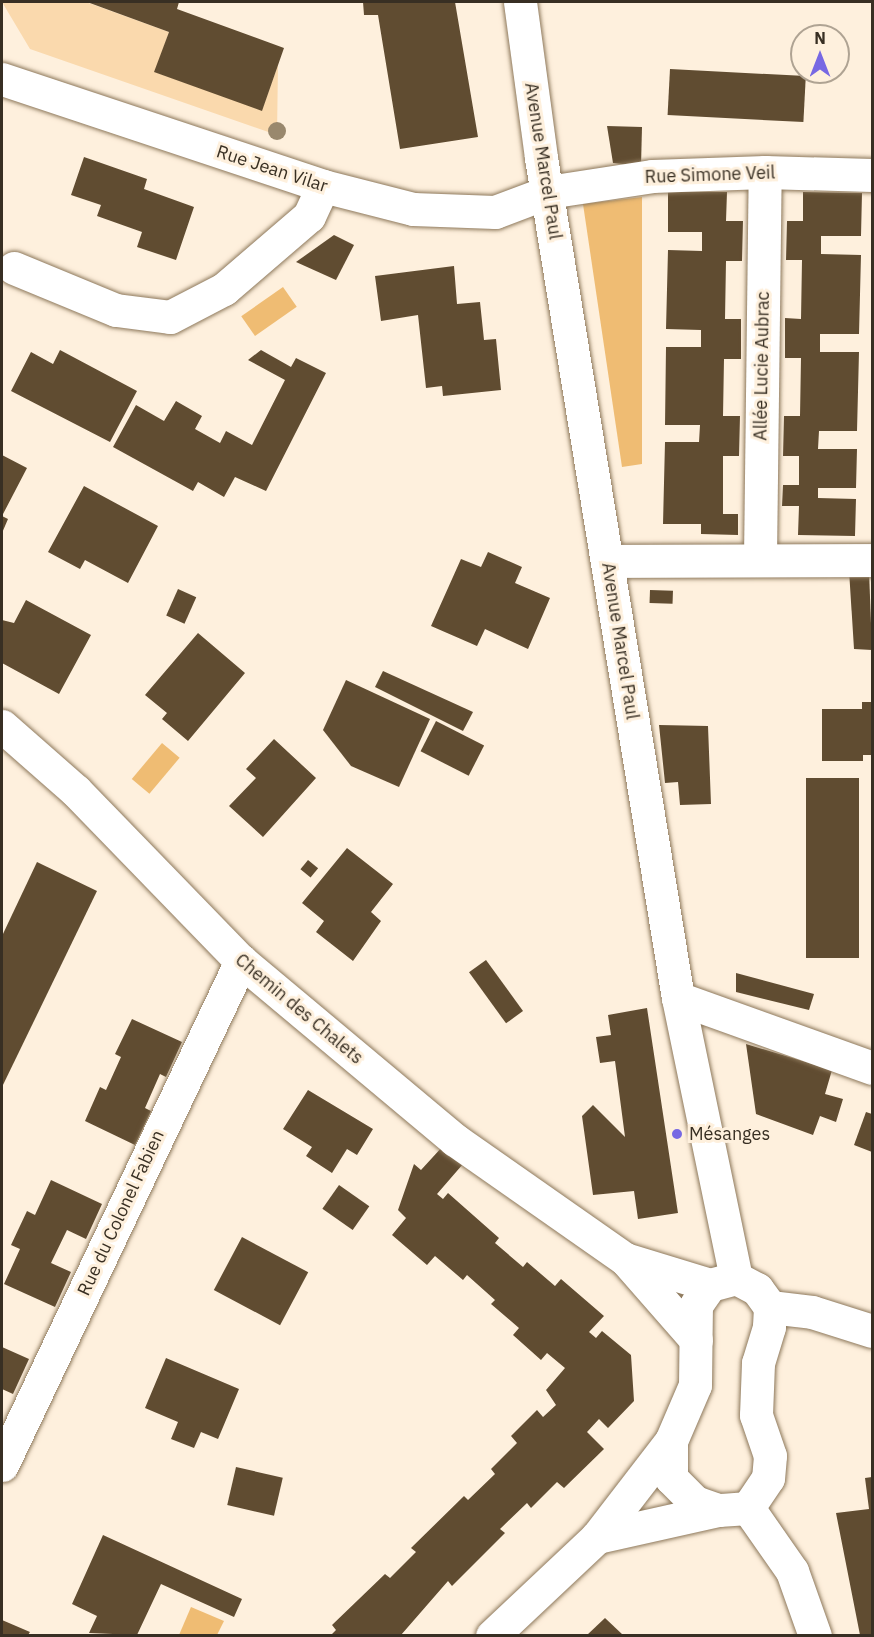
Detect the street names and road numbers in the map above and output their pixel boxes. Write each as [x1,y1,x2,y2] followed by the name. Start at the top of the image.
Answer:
[520,81,566,241] street label: Avenue Marcel Paul
[214,141,330,197] street label: Rue Jean Vilar
[644,162,776,188] street label: Rue Simone Veil
[750,291,774,441] street label: Allée Lucie Aubrac
[597,561,643,721] street label: Avenue Marcel Paul
[231,949,367,1069] street label: Chemin des Chalets
[73,1127,169,1299] street label: Rue du Colonel Fabien

